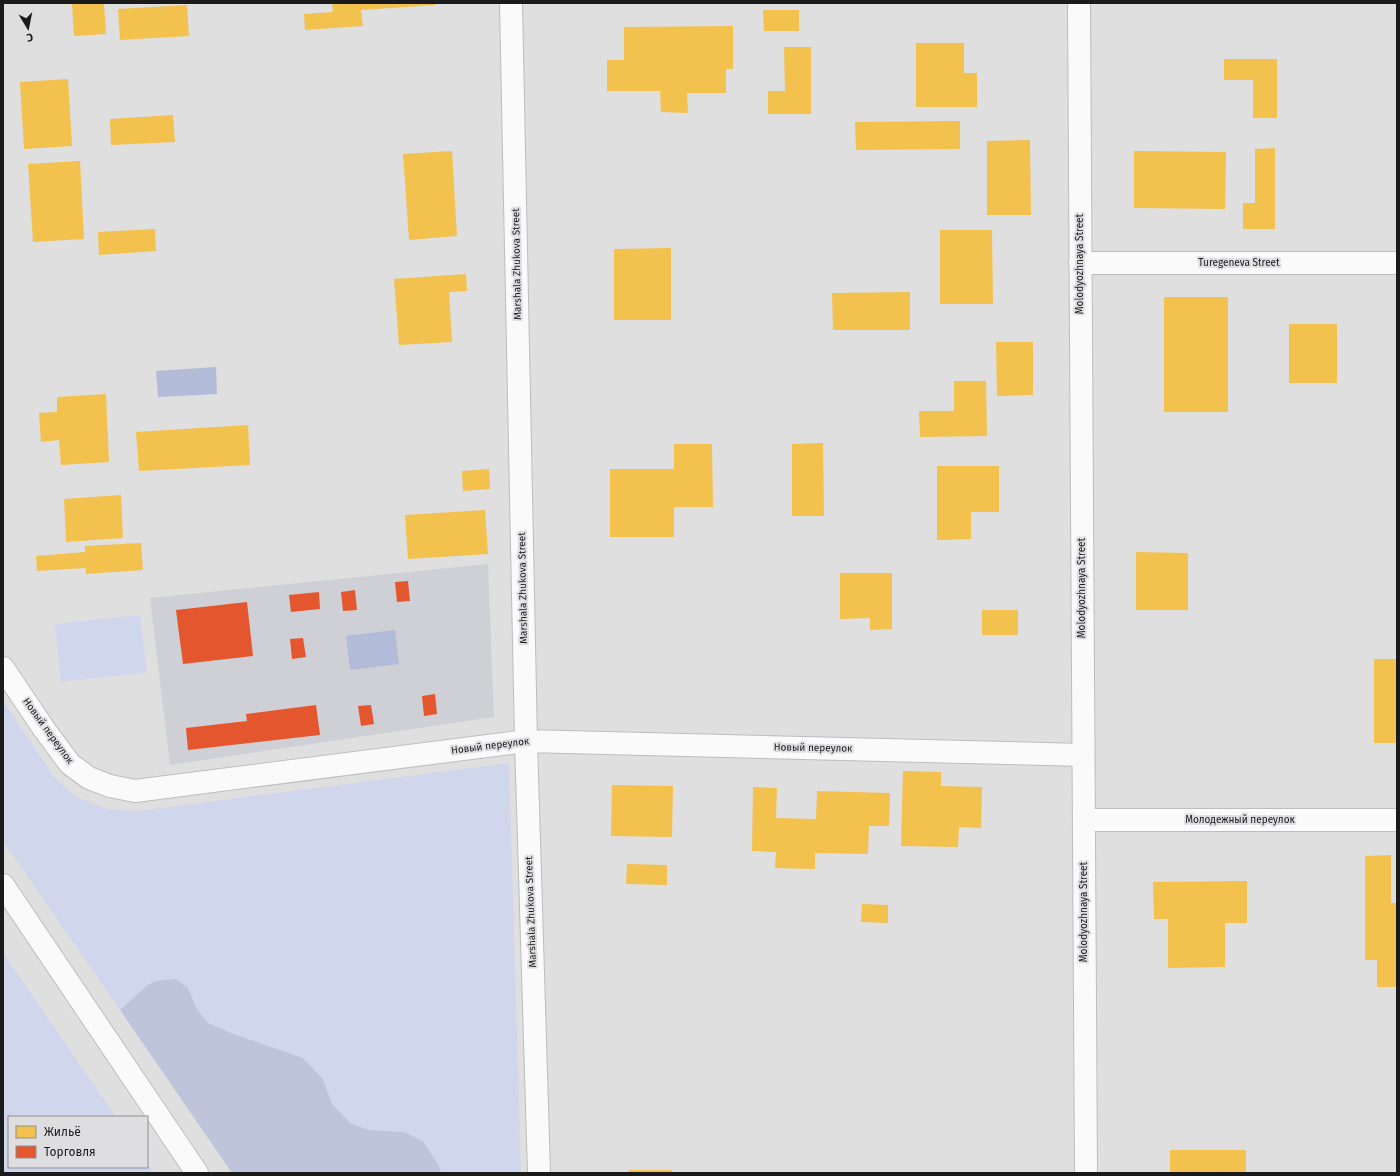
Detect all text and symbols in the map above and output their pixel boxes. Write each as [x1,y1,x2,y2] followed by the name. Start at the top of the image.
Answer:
[8,8,48,48] north arrow
[25,30,34,44] text: С
[510,208,524,320] street label: Marshala Zhukova Street
[1074,213,1086,314] street label: Molodyozhnaya Street
[1198,257,1280,269] street label: Turegeneva Street
[516,532,530,644] street label: Marshala Zhukova Street
[1076,537,1088,638] street label: Molodyozhnaya Street
[20,696,76,767] street label: Новый переулок
[450,735,531,757] street label: Новый переулок
[774,741,853,755] street label: Новый переулок
[1185,814,1295,826] street label: Молодежный переулок
[523,856,539,968] street label: Marshala Zhukova Street
[1078,861,1090,962] street label: Molodyozhnaya Street
[8,1116,148,1168] legend
[44,1125,81,1139] text: Жильё
[44,1145,96,1159] text: Торговля

